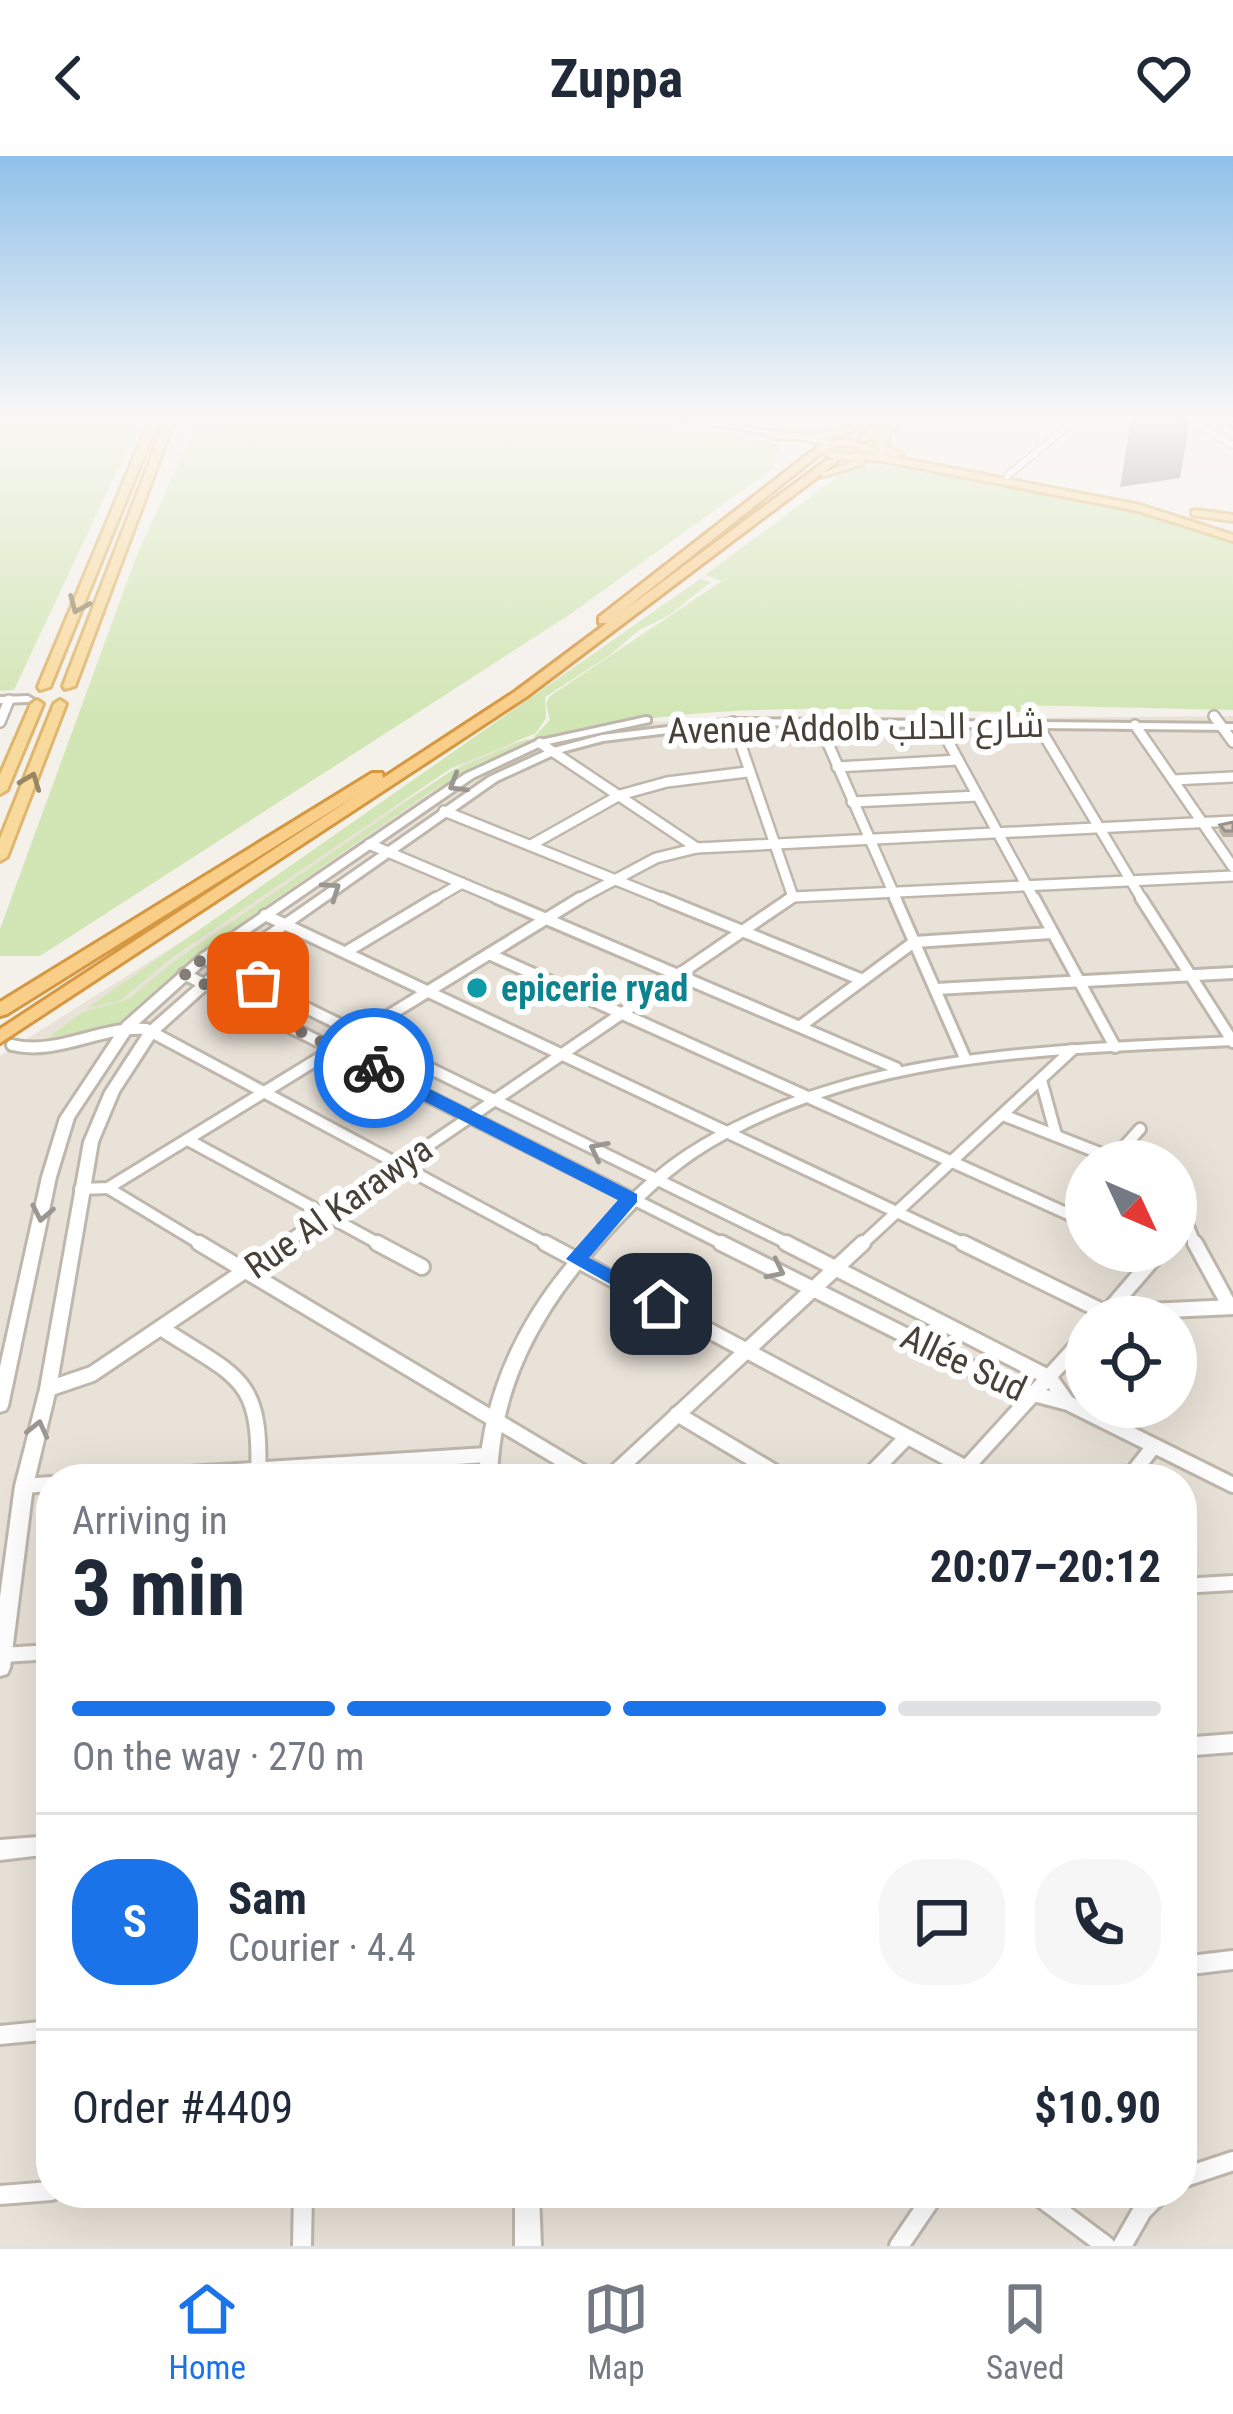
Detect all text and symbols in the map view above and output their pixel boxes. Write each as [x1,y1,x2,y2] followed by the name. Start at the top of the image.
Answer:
[36,45,102,111] icon: back
[1131,45,1197,111] icon: heart
[550,47,683,110] text: Zuppa
[69,593,93,614] one-way arrow
[667,704,1045,755] street label: Avenue Addolb شارع الدلب
[448,770,470,793] one-way arrow
[16,772,41,793] one-way arrow
[319,882,341,904] one-way arrow
[207,932,309,1034] pin
[225,950,291,1016] icon: bag
[501,968,688,1010] place label: epicerie ryad
[464,975,490,1001] marker: epicerie ryad
[314,1008,434,1128] courier
[341,1035,407,1101] icon: bike
[237,1128,440,1288] street label: Rue Al Karawya
[1065,1140,1197,1272] north arrow
[1065,1140,1197,1428] map controls
[589,1141,610,1165] one-way arrow
[30,1203,56,1223] one-way arrow
[610,1253,712,1355] pin
[764,1256,785,1279] one-way arrow
[628,1271,694,1337] icon: home
[1065,1296,1197,1428] button: locate
[894,1316,1033,1410] street label: Allée Sud
[24,1419,49,1439] one-way arrow
[72,1498,228,1544] text: Arriving in
[930,1540,1161,1593] text: 20:07–20:12
[72,1543,245,1634] text: 3 min
[72,1734,364,1780] text: On the way · 270 m
[879,1859,1005,1985] button: chat
[1035,1859,1161,1985] button: phone
[228,1872,307,1925] text: Sam
[123,1895,147,1948] text: S
[228,1925,416,1971] text: Courier · 4.4
[72,2081,293,2134] text: Order #4409
[1034,2081,1161,2134] text: $10.90
[169,2276,246,2387] tab: Home
[583,2276,649,2387] tab: Map
[986,2276,1064,2387] tab: Saved

